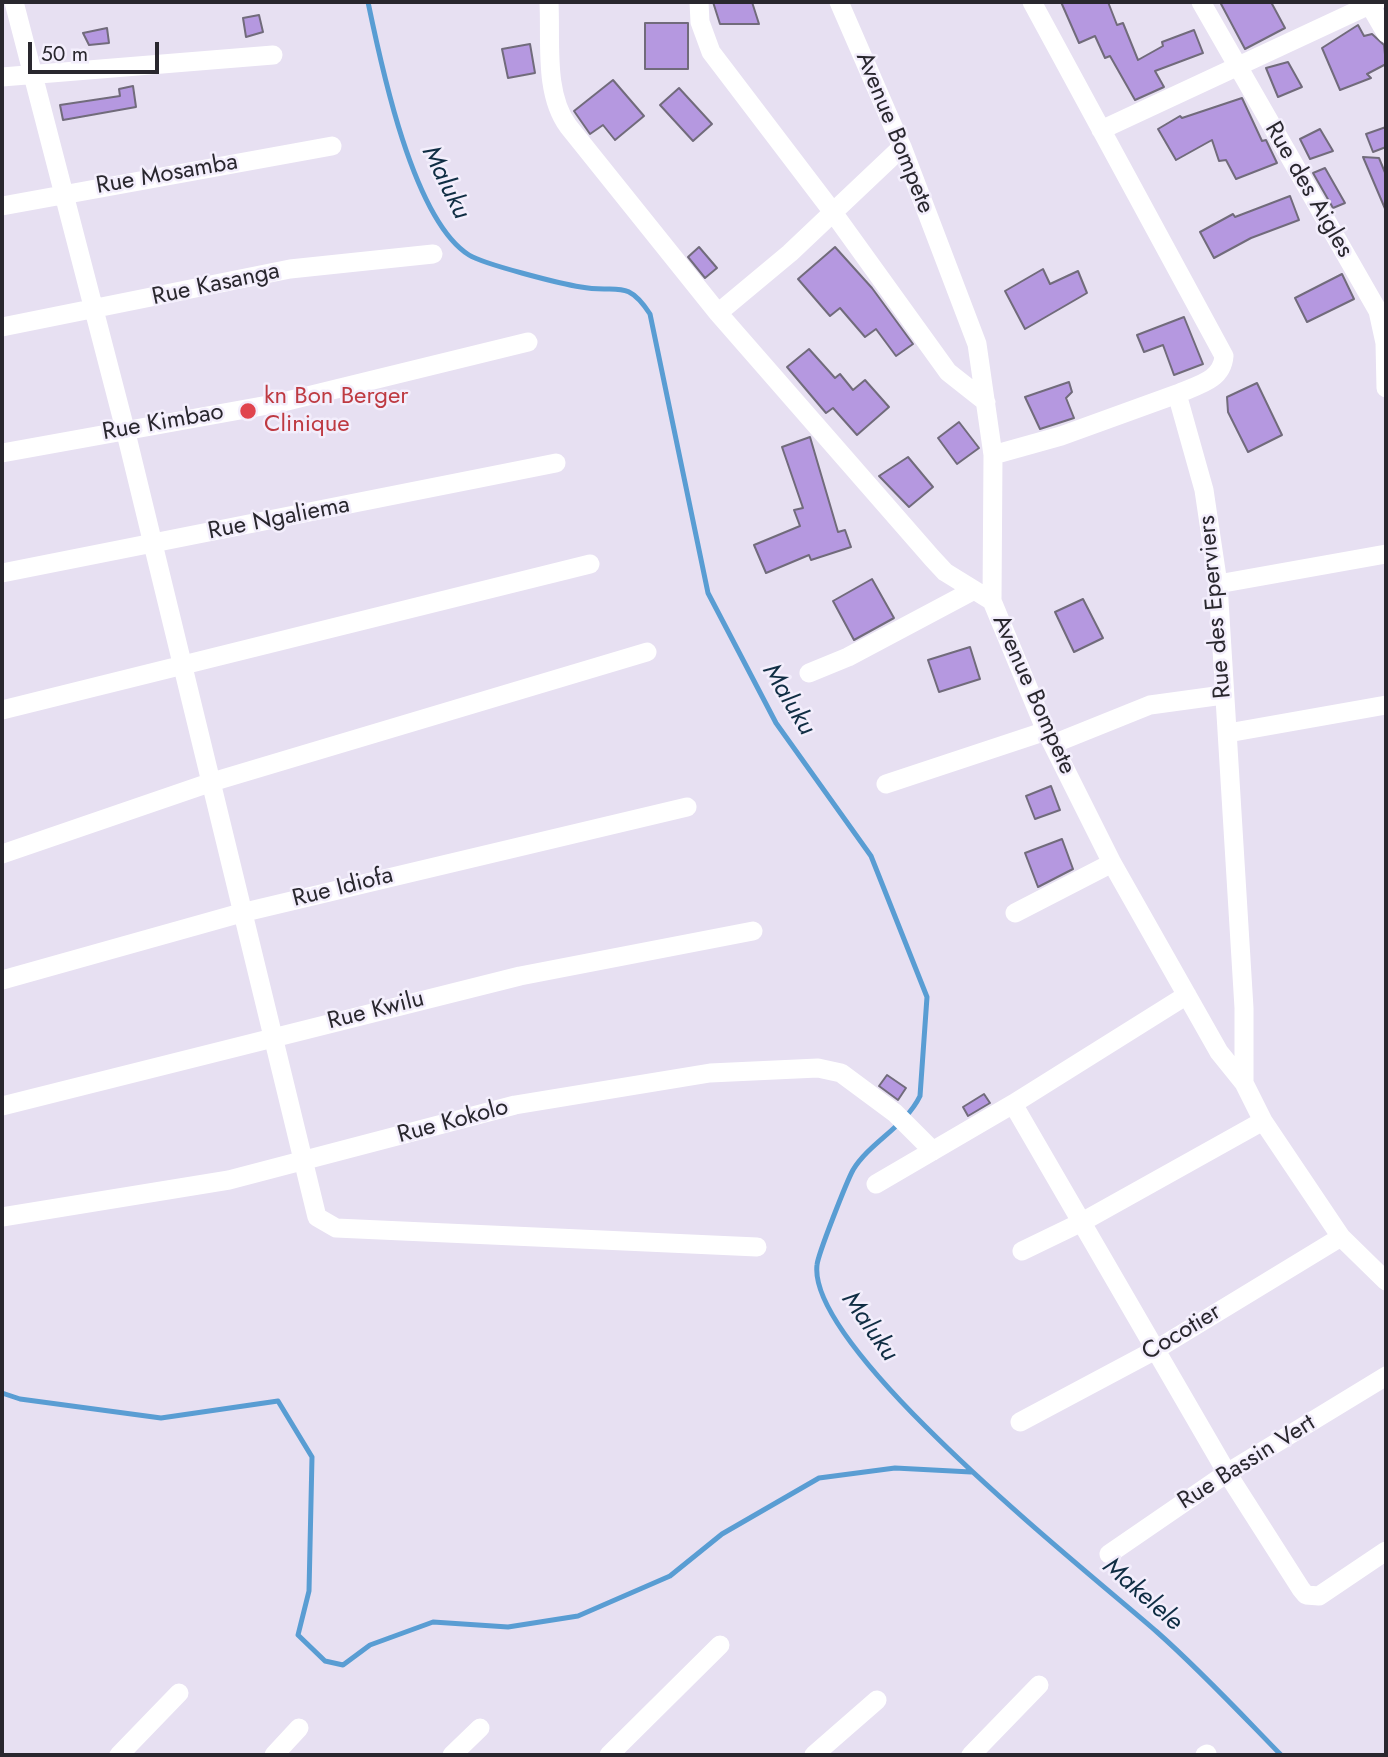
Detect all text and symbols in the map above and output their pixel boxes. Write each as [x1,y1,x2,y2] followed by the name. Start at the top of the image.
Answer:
[32,28,163,72] scale bar
[41,39,88,69] text: 50 m
[849,48,939,218] street label: Avenue Bompete
[1258,117,1358,263] street label: Rue des Aigles
[414,141,476,225] water label: Maluku
[94,148,240,202] street label: Rue Mosamba
[150,257,282,313] street label: Rue Kasanga
[264,383,409,439] place label: kn Bon Berger Clinique
[100,398,226,448] street label: Rue Kimbao
[238,401,258,421] marker: kn Bon Berger Clinique
[206,491,352,547] street label: Rue Ngaliema
[1194,514,1238,700] street label: Rue des Eperviers
[985,611,1081,779] street label: Avenue Bompete
[755,659,821,741] water label: Maluku
[290,862,396,914] street label: Rue Idiofa
[325,985,427,1037] street label: Rue Kwilu
[394,1093,512,1151] street label: Rue Kokolo
[834,1286,904,1368] water label: Maluku
[1137,1298,1227,1368] street label: Cocotier
[1173,1409,1321,1517] street label: Rue Bassin Vert
[1095,1552,1189,1638] water label: Makelele

